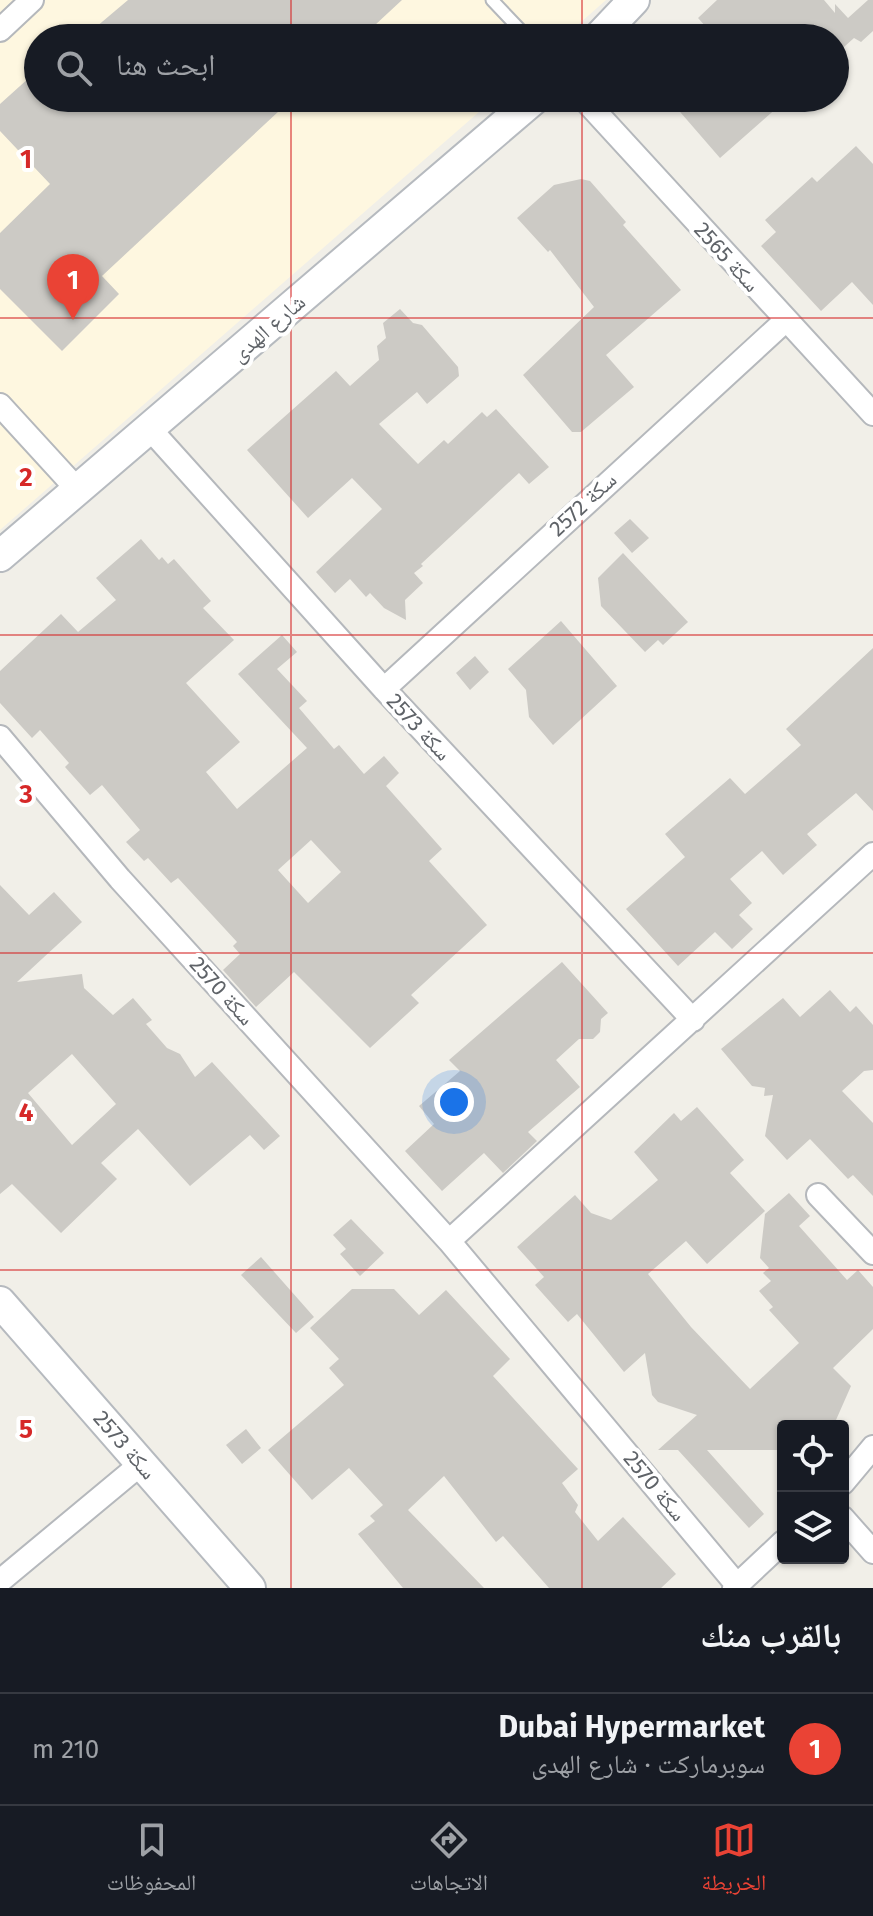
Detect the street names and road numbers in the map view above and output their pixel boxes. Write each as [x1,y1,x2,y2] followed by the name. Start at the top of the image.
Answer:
[689,216,765,298] street label: سكة 2565
[225,288,311,368] street label: شارع الهدى
[544,466,622,542] street label: سكة 2572
[381,688,457,766] street label: سكة 2573
[184,951,260,1031] street label: سكة 2570
[88,1405,162,1485] street label: سكة 2573
[618,1445,692,1527] street label: سكة 2570

